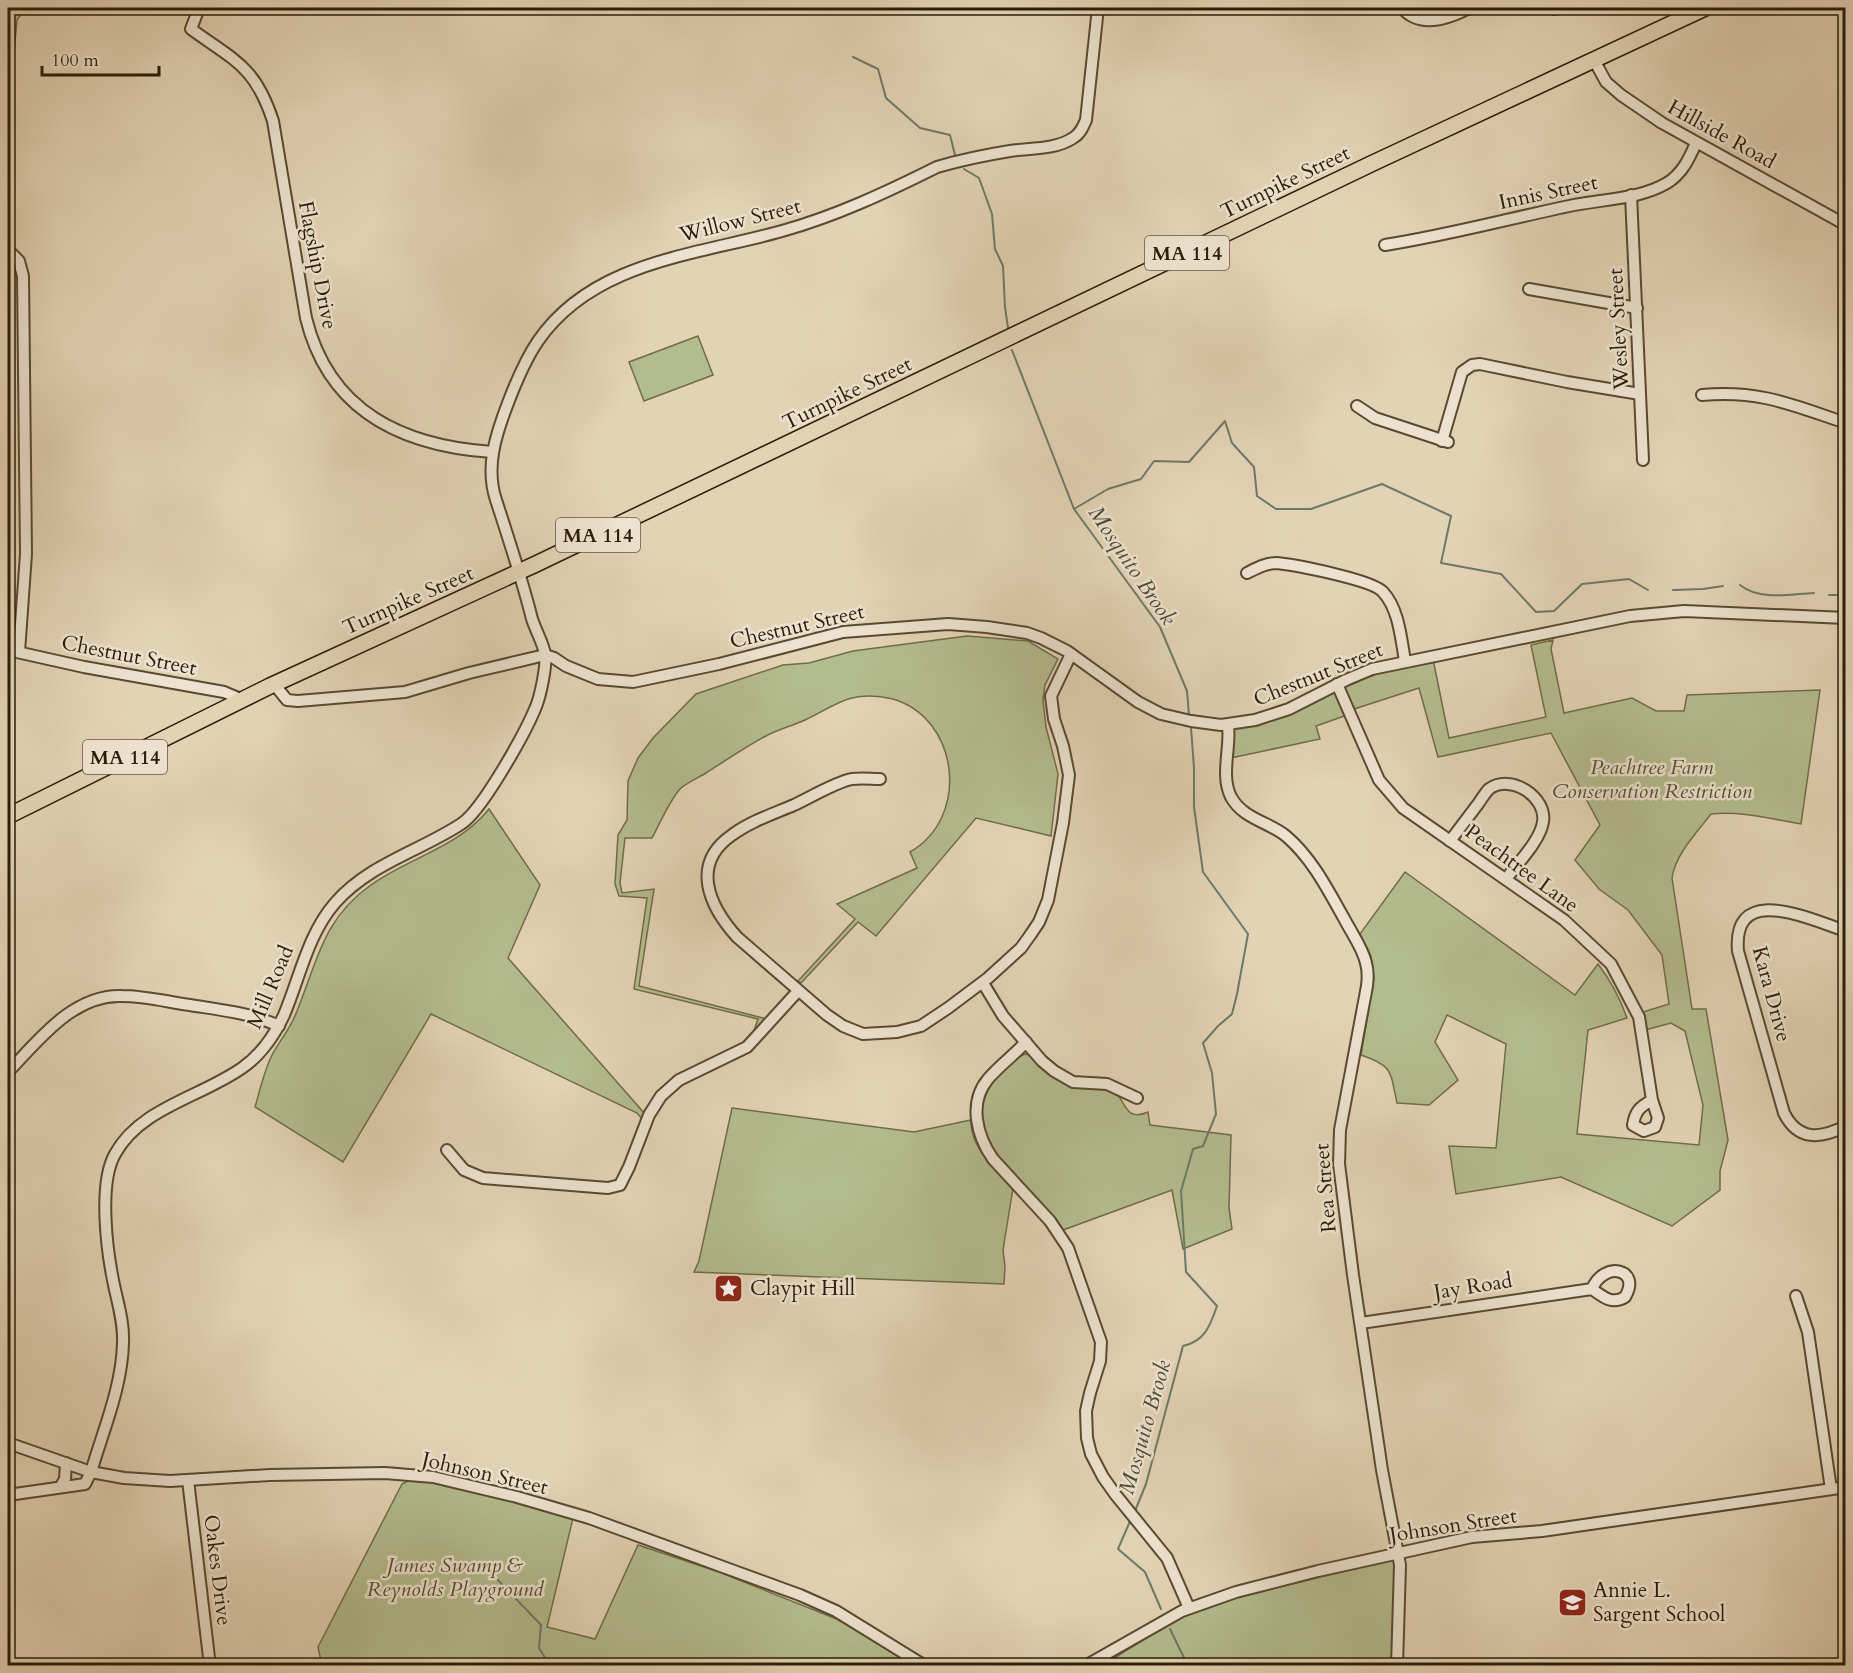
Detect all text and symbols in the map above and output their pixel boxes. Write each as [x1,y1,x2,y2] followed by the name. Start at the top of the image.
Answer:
[42,39,159,77] scale bar
[51,48,99,73] text: 100 m
[1662,93,1781,176] street label: Hillside Road
[1216,138,1355,226] street label: Turnpike Street
[1496,168,1600,217] street label: Innis Street
[675,191,804,250] street label: Willow Street
[291,198,344,332] street label: Flagship Drive
[1145,236,1229,270] road number: MA 114
[1601,267,1636,392] street label: Wesley Street
[778,349,917,437] street label: Turnpike Street
[1081,500,1183,631] water label: Mosquito Brook
[556,518,640,552] road number: MA 114
[338,558,479,642] street label: Turnpike Street
[727,597,867,656] street label: Chestnut Street
[59,628,199,683] street label: Chestnut Street
[1249,635,1387,714] street label: Chestnut Street
[83,740,167,774] road number: MA 114
[1552,753,1753,806] park label: Peachtree Farm Conservation Restriction
[1459,817,1585,920] street label: Peachtree Lane
[240,941,301,1033] street label: Mill Road
[1745,943,1798,1045] street label: Kara Drive
[1307,1142,1344,1234] street label: Rea Street
[1429,1266,1514,1307] street label: Jay Road
[713,1272,745,1304] place icon: Claypit Hill
[750,1274,855,1303] place label: Claypit Hill
[1111,1357,1178,1498] water label: Mosquito Brook
[416,1444,551,1502] street label: Johnson Street
[1384,1501,1519,1550] street label: Johnson Street
[196,1513,239,1627] street label: Oakes Drive
[367,1551,544,1604] park label: James Swamp & Reynolds Playground
[1593,1576,1725,1629] place label: Annie L. Sargent School
[1556,1586,1588,1618] school or university icon: Annie L. Sargent School

